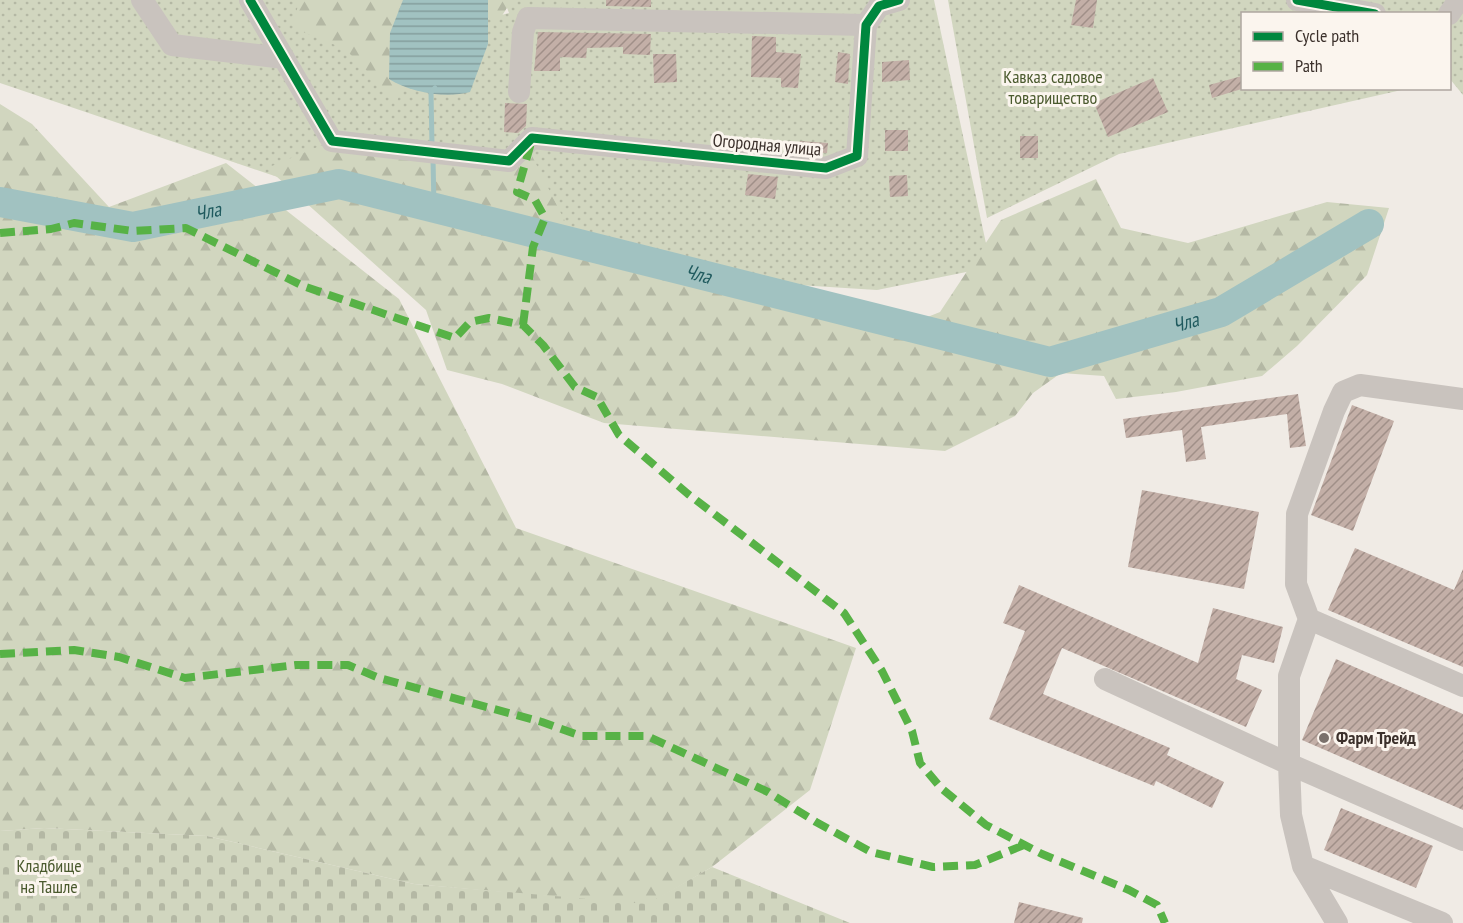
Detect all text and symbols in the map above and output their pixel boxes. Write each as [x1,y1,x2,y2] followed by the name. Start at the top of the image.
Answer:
[1241,12,1451,90] legend
[1295,24,1359,47] text: Cycle path
[1295,54,1323,77] text: Path
[1003,65,1103,109] park label: Кавказ садовое товарищество
[712,128,822,161] street label: Огородная улица
[193,196,224,227] water label: Чла
[682,258,715,290] water label: Чла
[1170,306,1203,338] water label: Чла
[1336,726,1416,749] place label: Фарм Трейд
[1317,731,1331,745] marker: Фарм Трейд
[16,854,82,898] park label: Кладбище на Ташле

